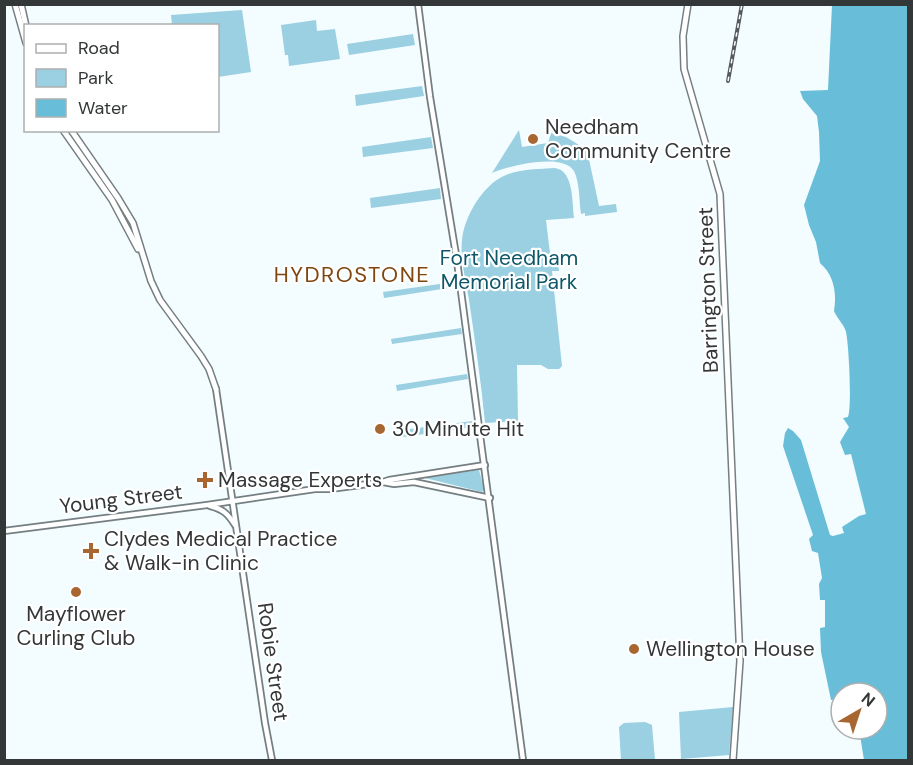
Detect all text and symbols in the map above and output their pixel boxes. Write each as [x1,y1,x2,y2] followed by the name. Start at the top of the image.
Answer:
[24,24,219,132] legend
[78,36,120,60] text: Road
[78,66,114,90] text: Park
[78,96,128,120] text: Water
[545,113,731,165] place label: Needham Community Centre
[526,132,540,146] marker: Needham Community Centre
[691,207,725,373] street label: Barrington Street
[440,244,578,296] park label: Fort Needham Memorial Park
[274,260,430,289] district label: HYDROSTONE
[392,415,524,443] place label: 30 Minute Hit
[373,422,387,436] marker: 30 Minute Hit
[218,466,382,494] place label: Massage Experts
[196,471,214,489] marker: Massage Experts
[58,478,184,520] street label: Young Street
[104,525,338,577] place label: Clydes Medical Practice & Walk-in Clinic
[82,542,100,560] marker: Clydes Medical Practice & Walk-in Clinic
[69,585,83,599] marker: Mayflower Curling Club
[17,600,135,652] place label: Mayflower Curling Club
[251,601,295,723] street label: Robie Street
[646,635,815,663] place label: Wellington House
[627,642,641,656] marker: Wellington House
[829,681,889,741] north arrow
[857,688,879,712] text: N

